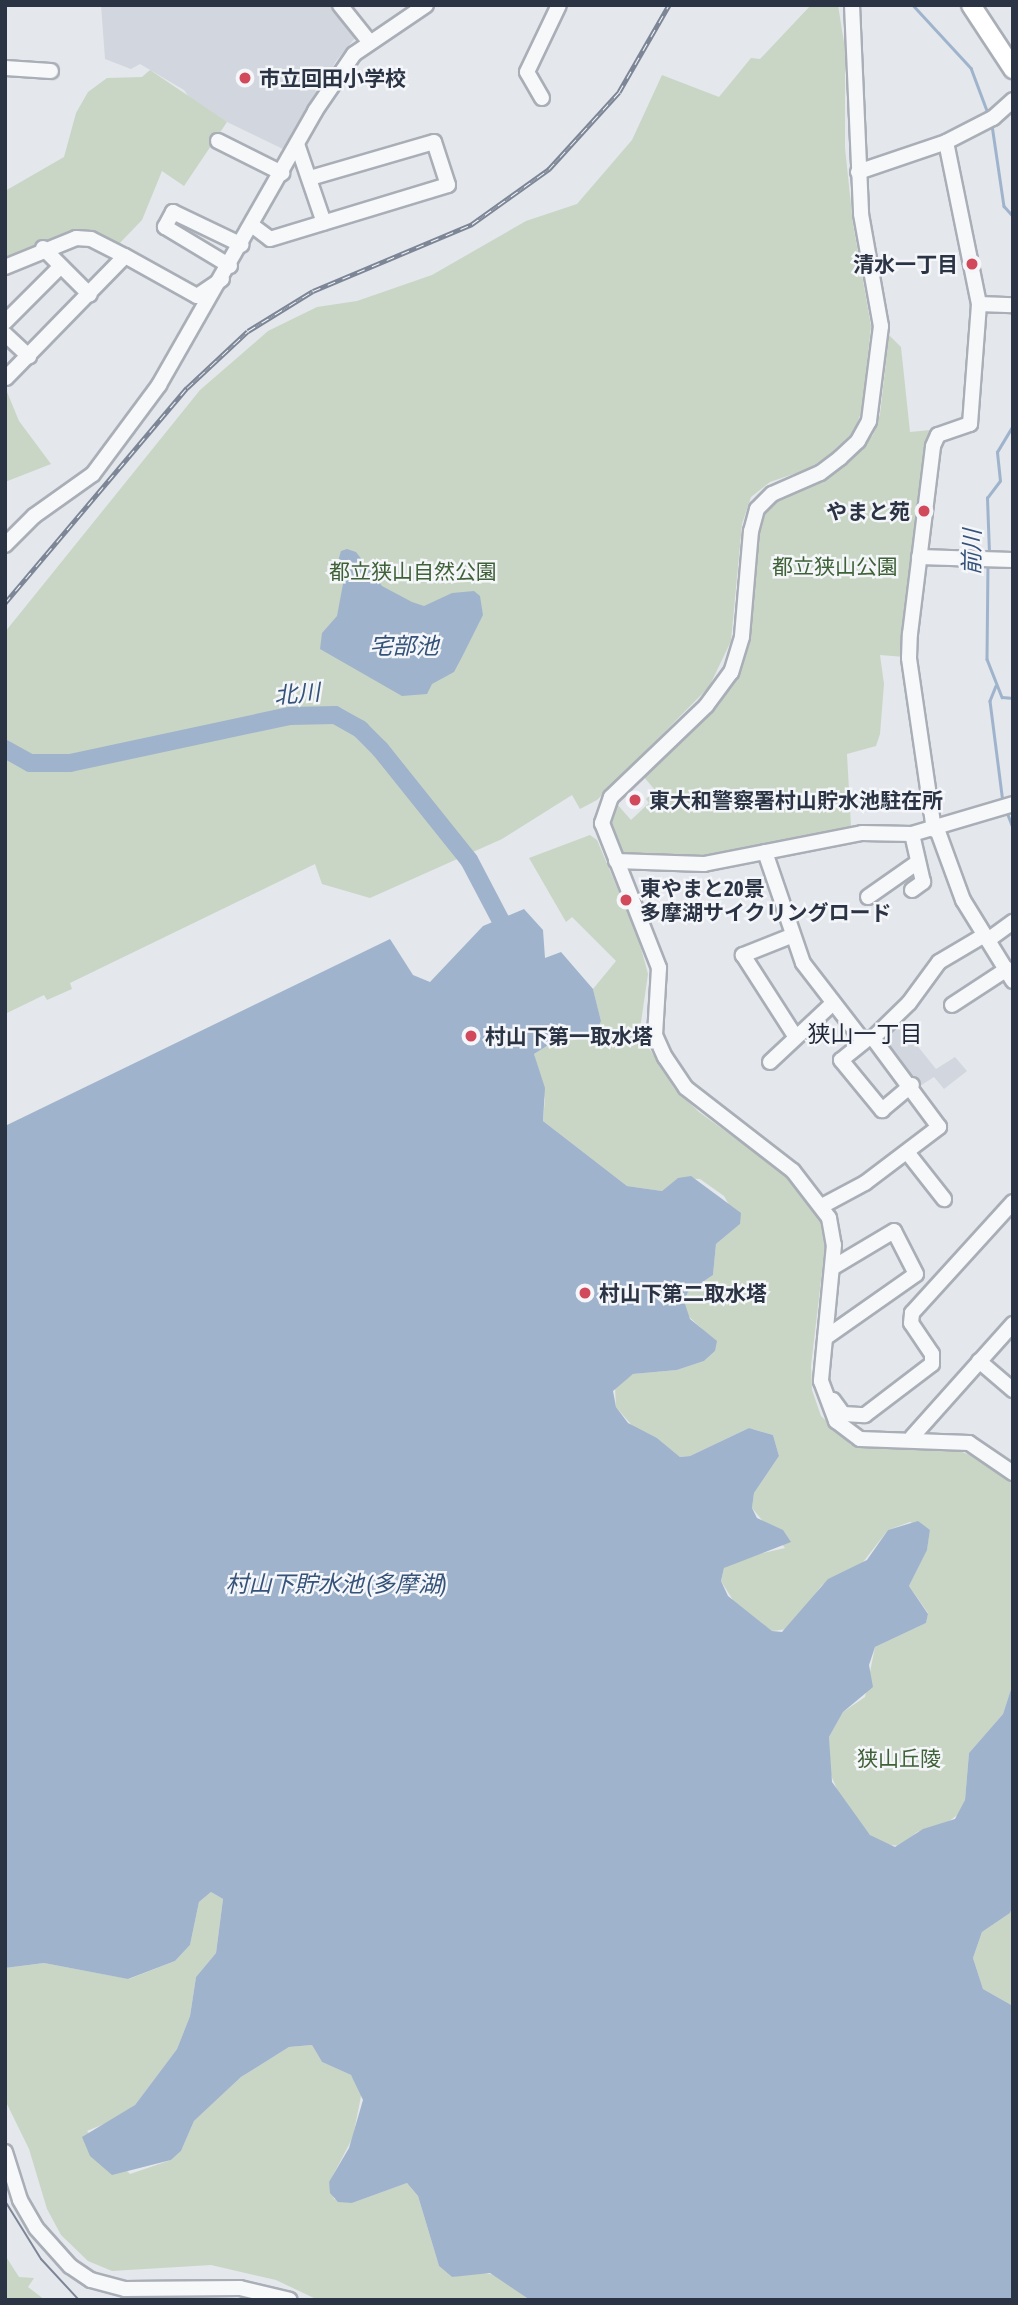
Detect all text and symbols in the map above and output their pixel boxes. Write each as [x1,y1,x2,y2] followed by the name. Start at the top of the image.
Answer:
[259,65,406,91] place label: 市立回田小学校
[237,70,253,86] marker: 市立回田小学校
[853,251,958,277] place label: 清水一丁目
[964,256,980,272] marker: 清水一丁目
[826,498,910,524] place label: やまと苑
[916,503,932,519] marker: やまと苑
[958,529,986,575] water label: 前川
[772,553,898,579] park label: 都立狭山公園
[329,558,497,584] park label: 都立狭山自然公園
[370,632,438,660] water label: 宅部池
[273,678,321,710] water label: 北川
[649,787,943,813] place label: 東大和警察署村山貯水池駐在所
[627,792,643,808] marker: 東大和警察署村山貯水池駐在所
[640,875,892,925] place label: 東やまと20景 多摩湖サイクリングロード
[618,892,634,908] marker: 東やまと20景 多摩湖サイクリングロード
[808,1020,922,1048] district label: 狭山一丁目
[485,1023,653,1049] place label: 村山下第一取水塔
[463,1028,479,1044] marker: 村山下第一取水塔
[599,1280,767,1306] place label: 村山下第二取水塔
[577,1285,593,1301] marker: 村山下第二取水塔
[225,1570,447,1598] water label: 村山下貯水池 (多摩湖)
[857,1745,941,1771] park label: 狭山丘陵

